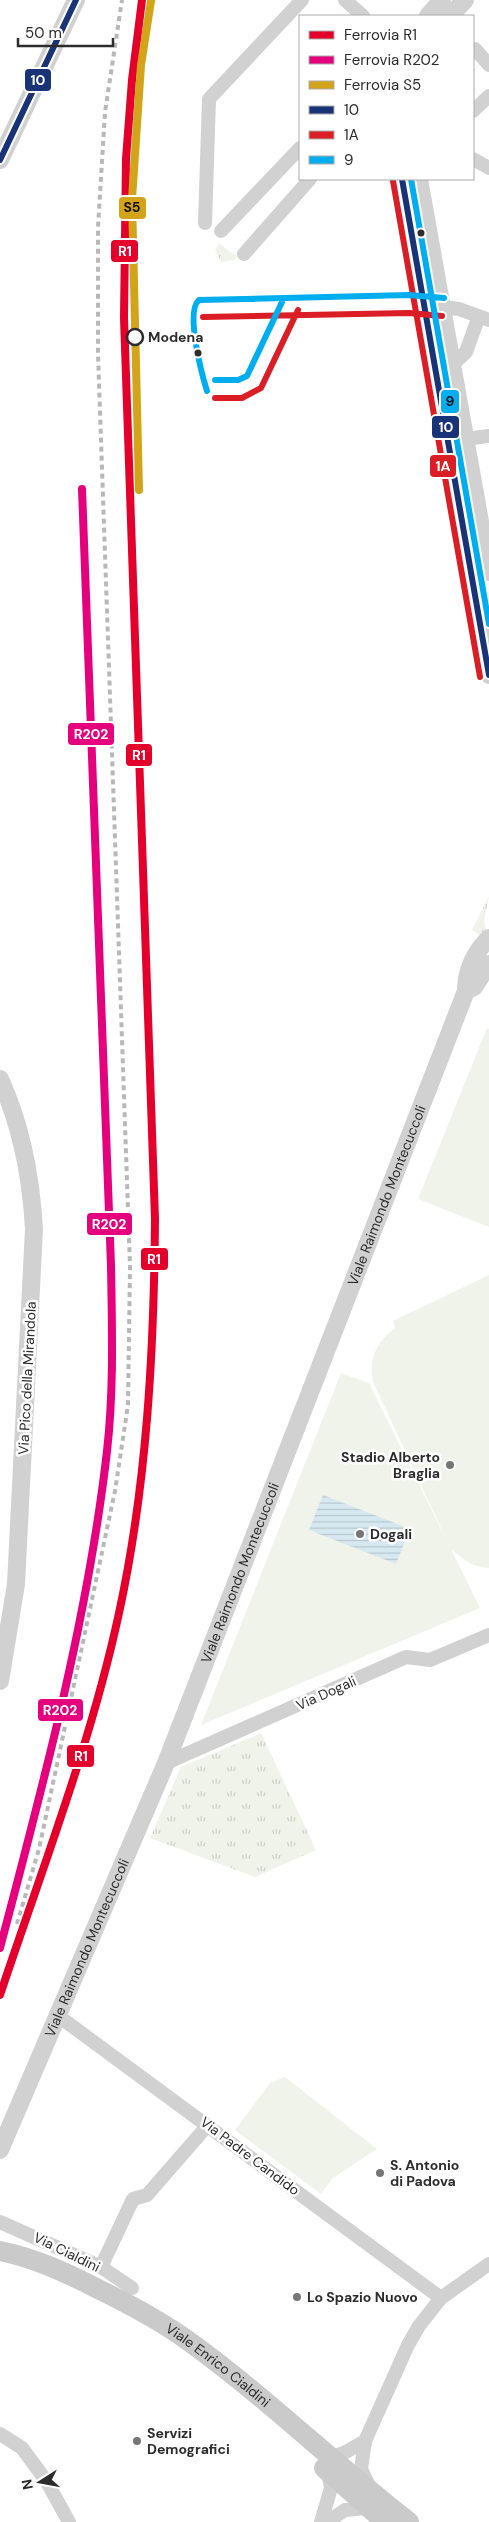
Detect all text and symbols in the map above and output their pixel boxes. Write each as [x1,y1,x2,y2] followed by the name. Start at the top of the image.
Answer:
[18,15,112,47] scale bar
[299,15,474,180] legend
[25,23,62,43] text: 50 m
[344,25,417,45] text: Ferrovia R1
[344,50,439,70] text: Ferrovia R202
[24,68,52,92] line badge: 10
[31,71,46,89] text: 10
[344,75,421,95] text: Ferrovia S5
[344,100,359,120] text: 10
[344,125,359,145] text: 1A
[344,150,353,170] text: 9
[118,196,147,220] line badge: S5
[123,198,141,216] text: S5
[416,228,426,238] unlabelled marker
[110,239,139,263] line badge: R1
[118,242,132,260] text: R1
[126,328,144,346] marker: Modena
[148,328,203,346] place label: Modena
[193,348,203,358] unlabelled marker
[440,389,460,414] line badge: 9
[446,392,455,410] text: 9
[431,415,460,439] line badge: 10
[439,418,454,436] text: 10
[429,454,457,478] line badge: 1A
[435,457,451,475] text: 1A
[67,722,115,746] line badge: R202
[74,725,108,743] text: R202
[125,743,153,767] line badge: R1
[132,746,146,764] text: R1
[343,1103,430,1288] street label: Viale Raimondo Montecuccoli
[86,1212,133,1236] line badge: R202
[92,1215,126,1233] text: R202
[140,1247,169,1271] line badge: R1
[147,1250,161,1268] text: R1
[14,1301,40,1455] street label: Via Pico della Mirandola
[341,1448,440,1482] place label: Stadio Alberto Braglia
[444,1459,456,1471] marker: Stadio Alberto Braglia
[197,1480,283,1666] street label: Viale Raimondo Montecuccoli
[370,1525,412,1543] place label: Dogali
[354,1528,366,1540] marker: Dogali
[293,1672,359,1714] street label: Via Dogali
[37,1698,84,1722] line badge: R202
[43,1701,77,1719] text: R202
[66,1744,95,1768] line badge: R1
[74,1747,88,1765] text: R1
[41,1856,133,2040] street label: Viale Raimondo Montecuccoli
[197,2113,303,2199] street label: Via Padre Candido
[390,2156,459,2190] place label: S. Antonio di Padova
[374,2167,386,2179] marker: S. Antonio di Padova
[31,2228,103,2276] street label: Via Cialdini
[307,2288,418,2306] place label: Lo Spazio Nuovo
[291,2291,303,2303] marker: Lo Spazio Nuovo
[162,2319,274,2411] street label: Viale Enrico Cialdini
[147,2424,230,2458] place label: Servizi Demografici
[131,2435,143,2447] marker: Servizi Demografici
[15,2457,65,2507] north arrow
[17,2478,37,2491] text: N

